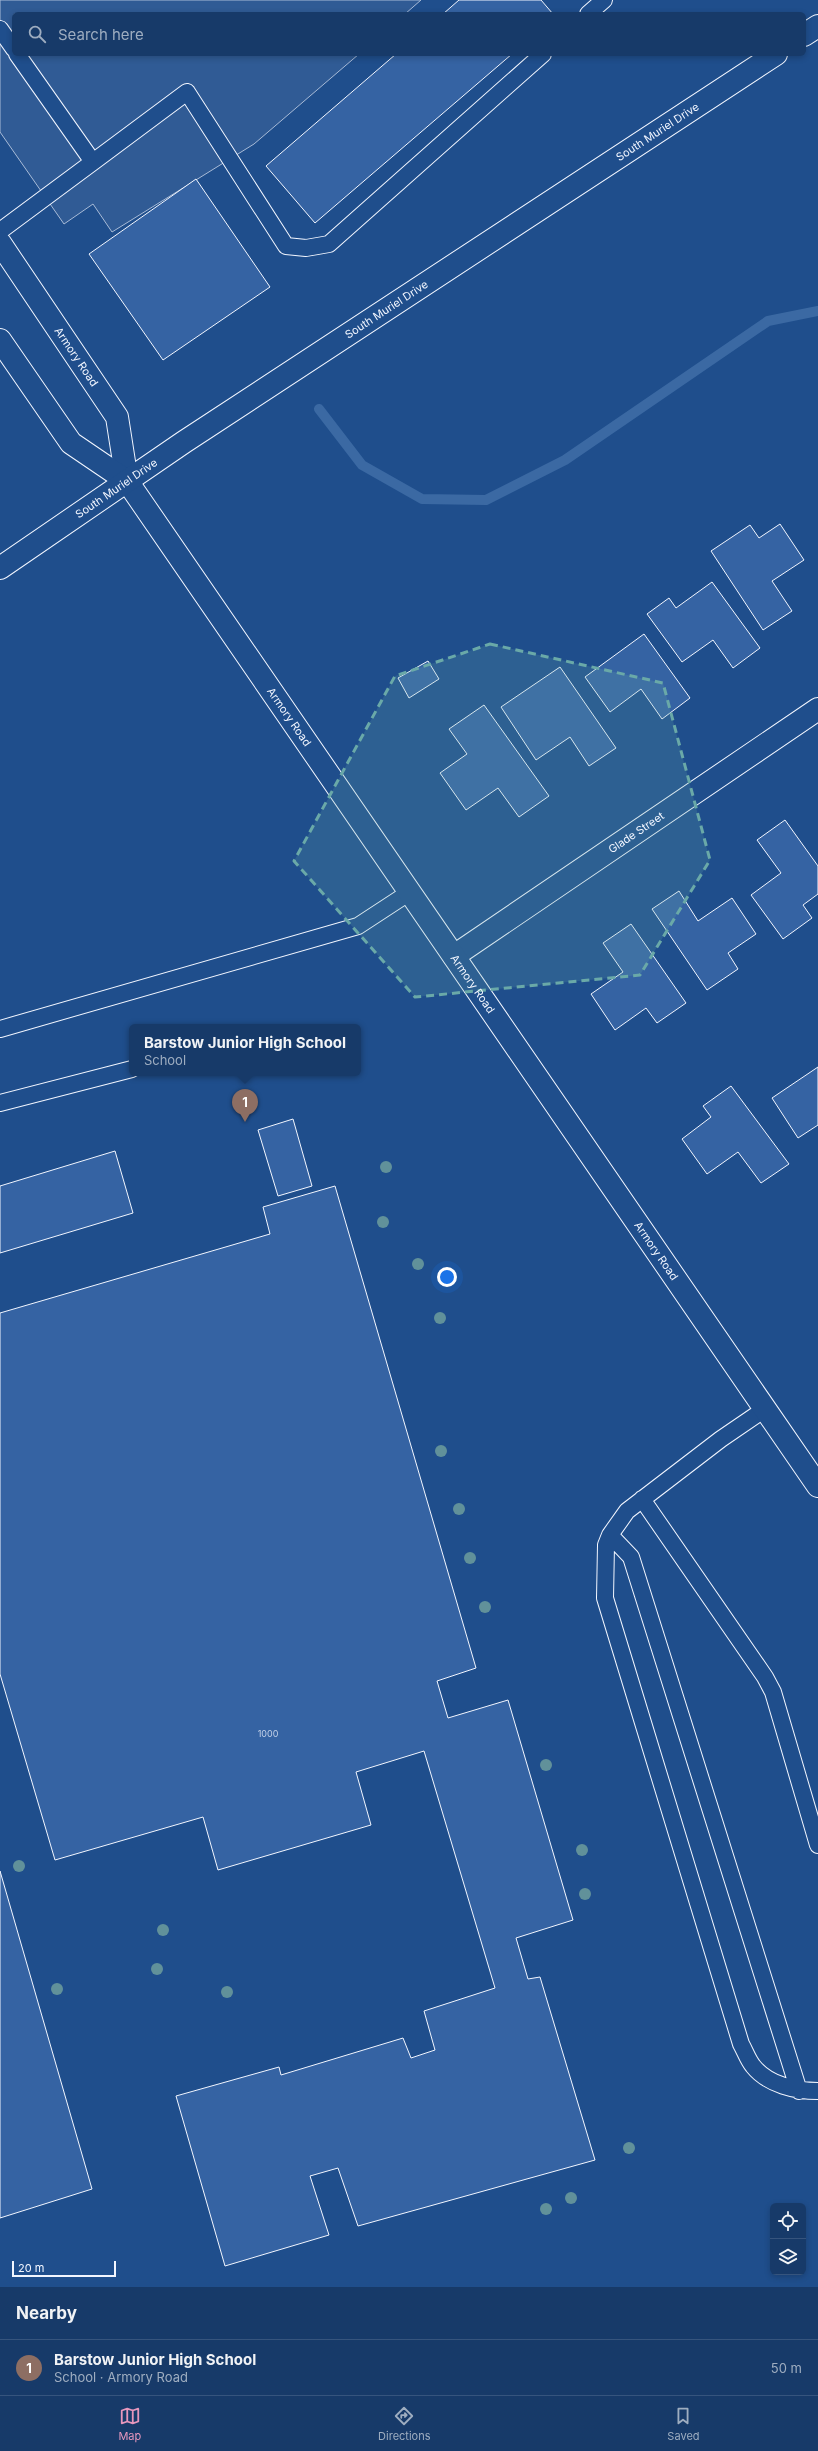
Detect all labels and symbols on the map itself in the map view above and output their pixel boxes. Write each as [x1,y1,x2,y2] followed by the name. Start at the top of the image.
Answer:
[613,99,702,164] street label: South Muriel Drive
[342,277,431,342] street label: South Muriel Drive
[52,324,101,389] street label: Armory Road
[73,455,160,521] street label: South Muriel Drive
[264,685,314,749] street label: Armory Road
[605,808,667,856] street label: Glade Street
[448,952,498,1016] street label: Armory Road
[232,1089,258,1122] pin: 1
[631,1219,681,1283] street label: Armory Road
[437,1267,457,1287] your location
[258,1728,279,1739] house number: 1000
[12,2259,116,2278] scale bar

